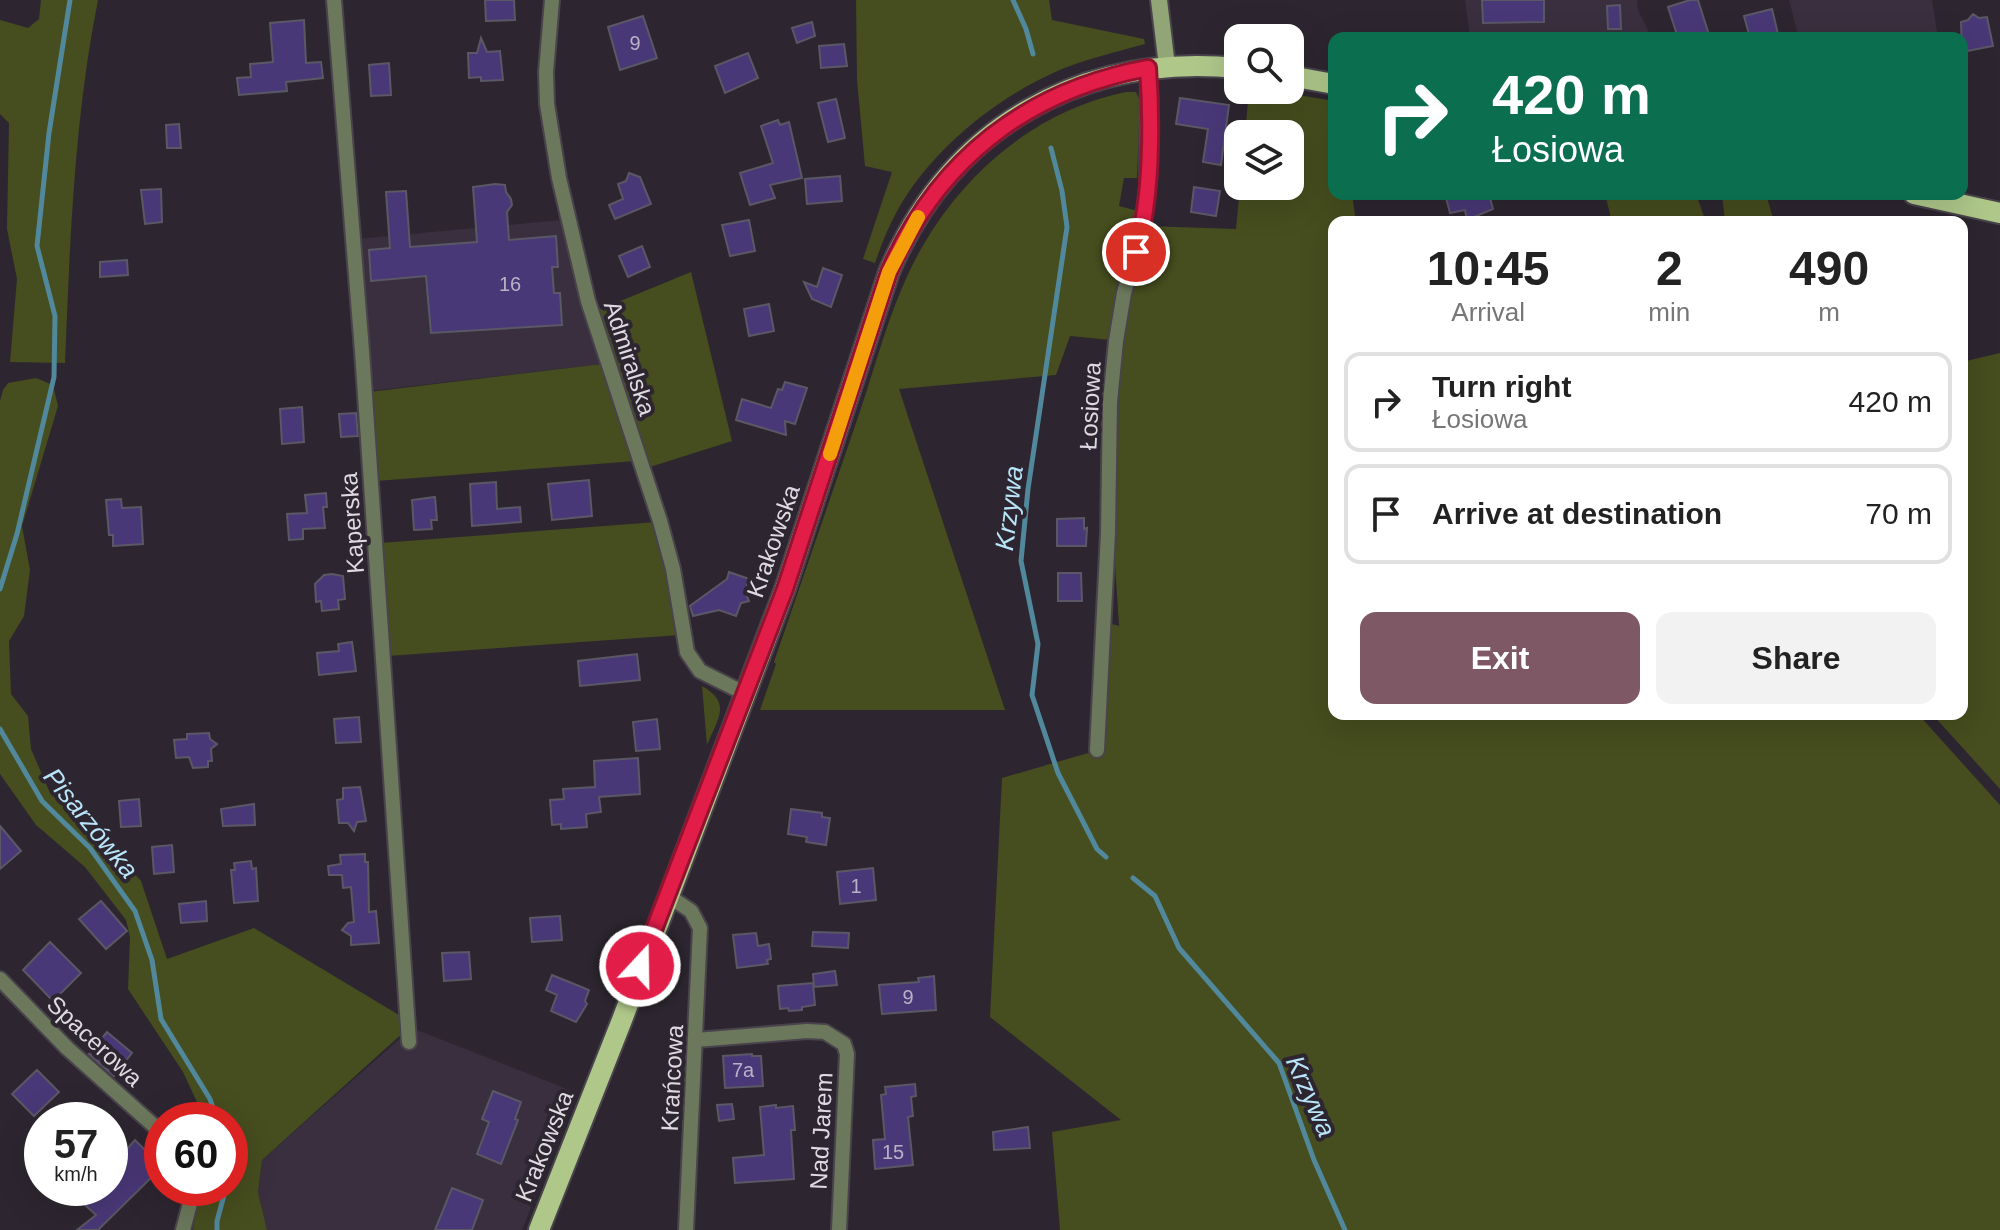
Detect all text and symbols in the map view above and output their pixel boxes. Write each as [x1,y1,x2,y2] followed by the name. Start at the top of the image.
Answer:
[1224,24,1304,200] map controls
[1224,24,1304,104] button: search
[629,32,641,54] house number: 9
[1492,63,1651,126] text: 420 m
[1360,64,1464,168] icon: right
[1224,120,1304,200] button: layers
[1492,129,1624,170] text: Łosiowa
[1102,218,1170,286] pin
[1114,230,1158,274] icon: arrive
[1427,242,1550,295] text: 10:45
[1656,242,1683,295] text: 2
[1789,242,1869,295] text: 490
[499,273,521,295] house number: 16
[599,297,661,419] street label: Admiralska
[1451,297,1525,327] text: Arrival
[1648,297,1690,327] text: min
[1818,297,1840,327] text: m
[1074,361,1106,451] street label: Łosiowa
[1432,370,1571,403] text: Turn right
[1364,380,1408,424] icon: right
[1849,385,1932,418] text: 420 m
[1432,404,1527,434] text: Łosiowa
[989,464,1029,552] water label: Krzywa
[335,471,369,575] street label: Kaperska
[741,480,805,601] street label: Krakowska
[1364,492,1408,536] icon: arrive
[1432,497,1722,530] text: Arrive at destination
[1865,497,1932,530] text: 70 m
[1360,612,1640,704] button: Exit
[1656,612,1936,704] button: Share
[38,762,144,884] water label: Pisarzówka
[850,875,862,897] house number: 1
[598,924,682,1008] position arrow
[902,986,914,1008] house number: 9
[42,990,149,1092] street label: Spacerowa
[656,1023,688,1132] street label: Krańcowa
[1280,1051,1342,1141] water label: Krzywa
[732,1059,755,1081] house number: 7a
[804,1072,838,1190] street label: Nad Jarem
[509,1086,579,1205] street label: Krakowska
[144,1102,248,1206] speed limit sign: 60
[54,1122,98,1166] text: 57
[882,1141,904,1163] house number: 15
[54,1163,98,1185] text: km/h

